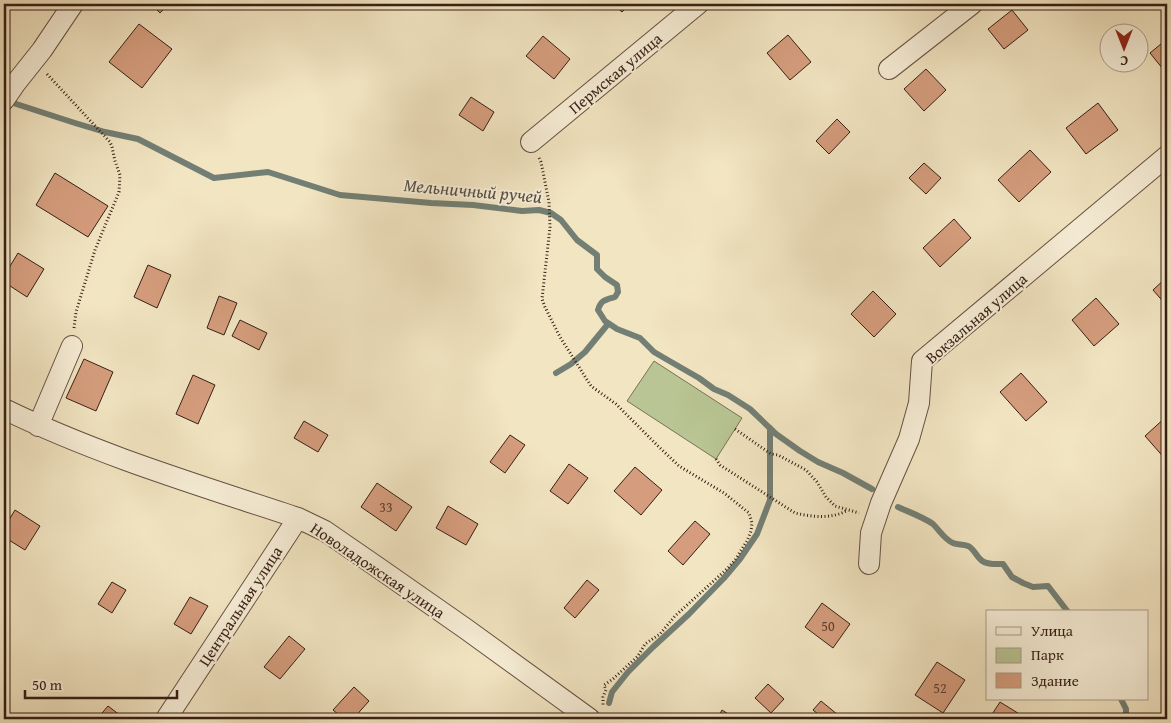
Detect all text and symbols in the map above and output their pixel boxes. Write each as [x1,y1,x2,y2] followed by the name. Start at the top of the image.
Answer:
[1098,22,1148,72] north arrow
[563,26,667,119] street label: Пермская улица
[1120,51,1128,71] text: С
[403,171,543,210] water label: Мельничный ручей
[920,267,1033,369] street label: Вокзальная улица
[379,497,393,517] house number: 33
[306,516,450,624] street label: Новоладожская улица
[192,541,288,671] street label: Центральная улица
[986,610,1148,700] legend
[821,616,835,636] house number: 50
[1031,620,1074,641] text: Улица
[1031,644,1064,665] text: Парк
[25,668,178,700] scale bar
[1031,670,1079,691] text: Здание
[32,674,63,695] text: 50 m
[933,678,947,698] house number: 52

